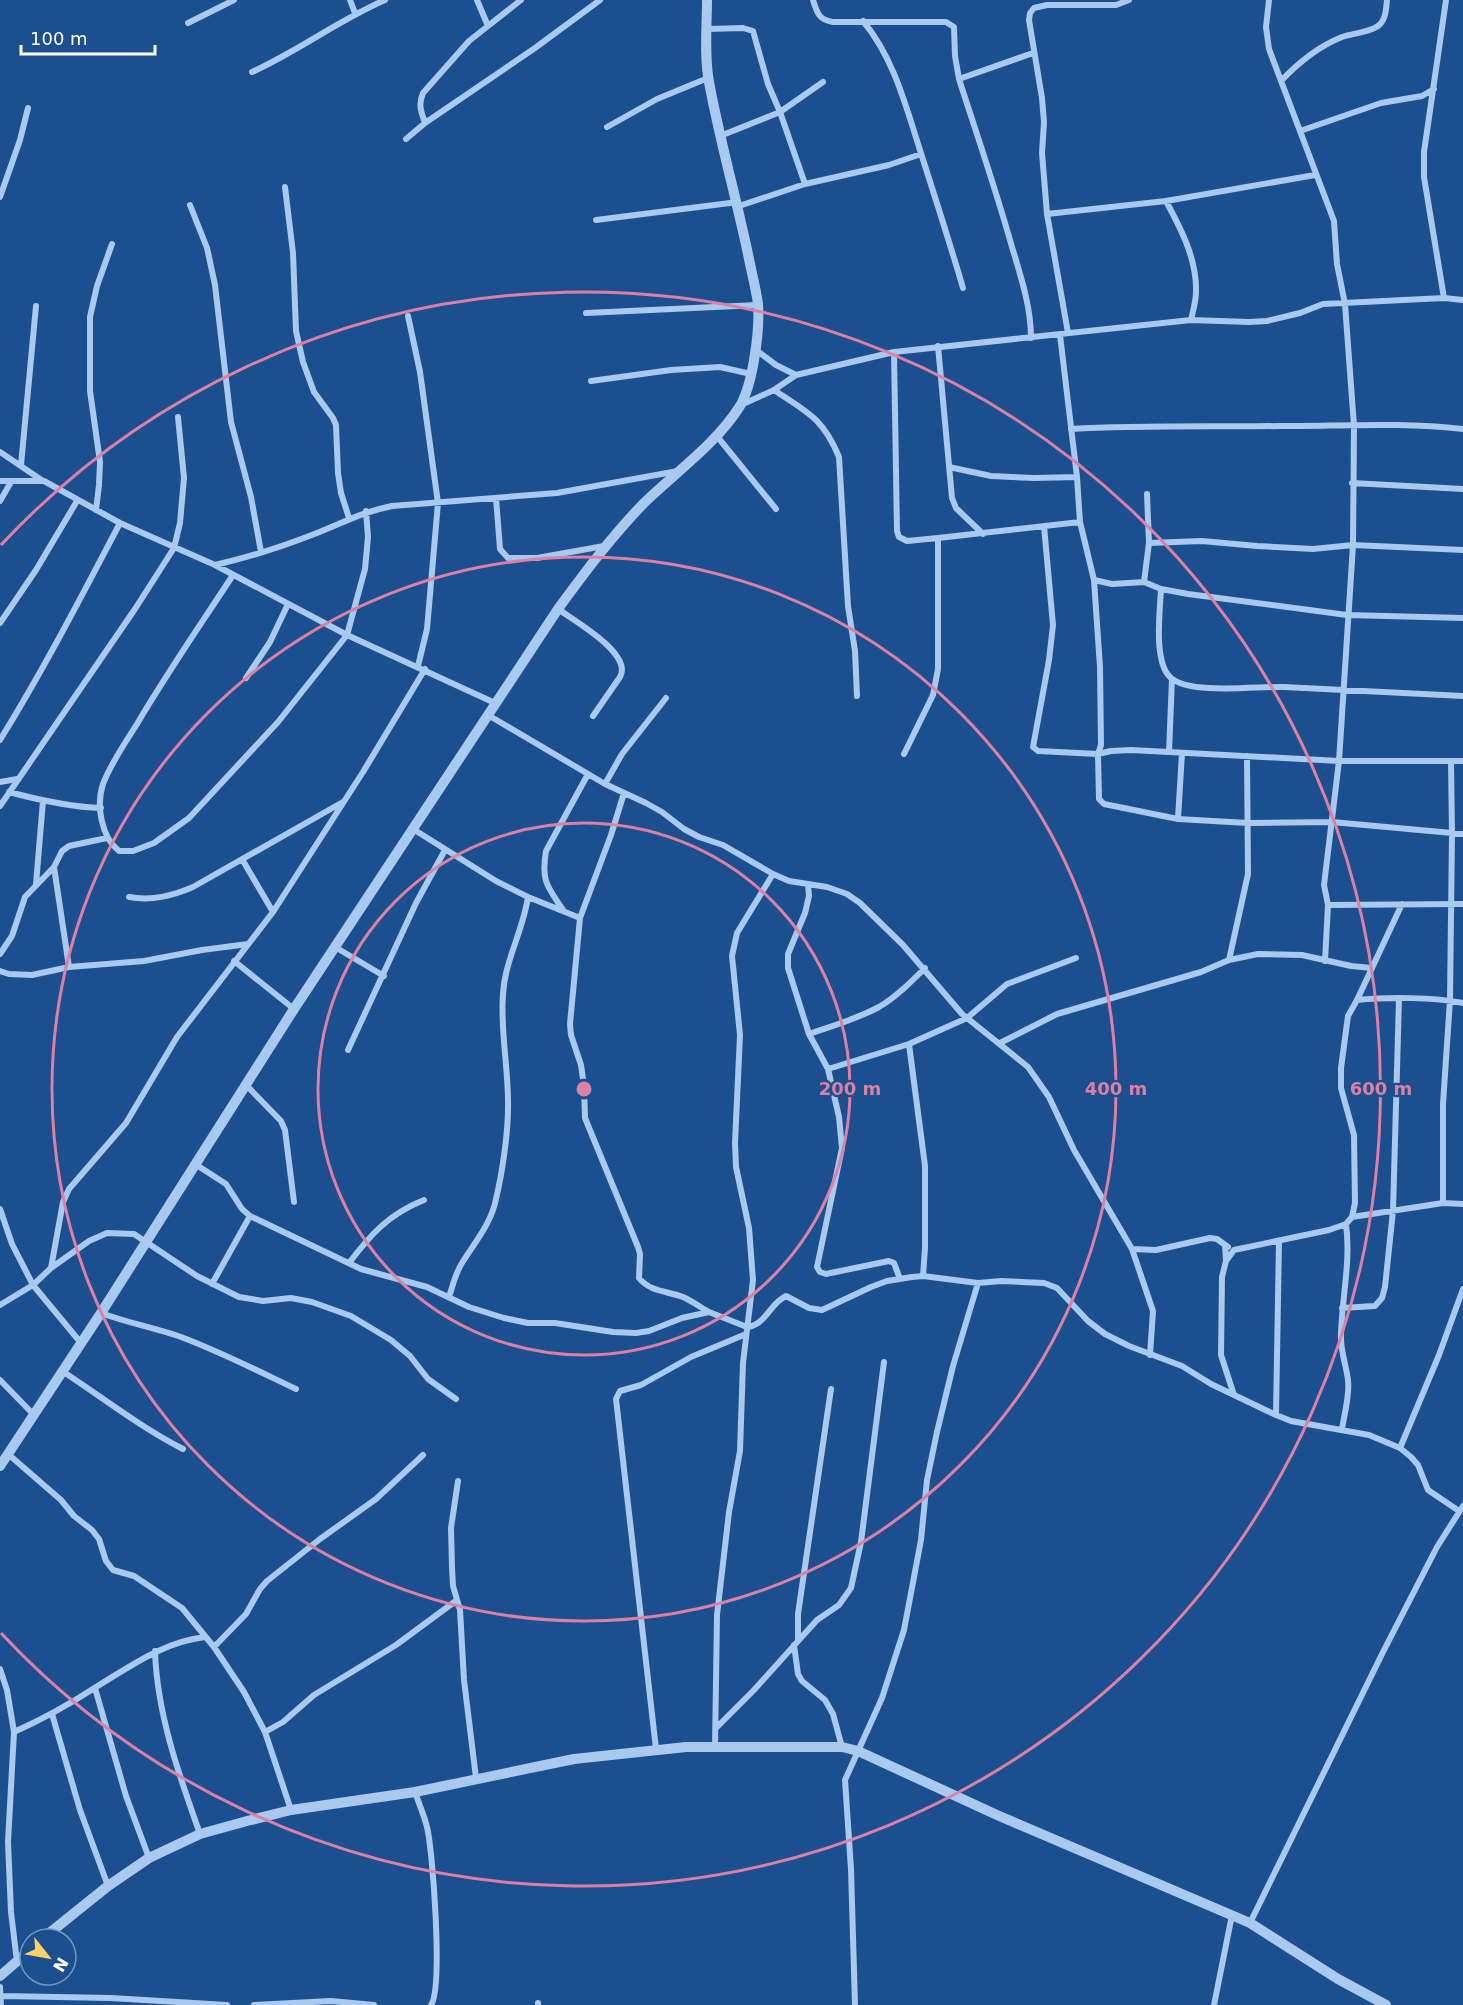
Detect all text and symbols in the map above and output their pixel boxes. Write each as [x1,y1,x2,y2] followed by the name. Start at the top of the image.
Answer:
[21,18,154,56] scale bar
[30,28,88,49] text: 100 m
[819,1078,881,1099] text: 200 m
[1085,1078,1147,1099] text: 400 m
[1350,1078,1412,1099] text: 600 m
[574,1079,594,1099] centre of rings
[18,1927,78,1987] north arrow
[49,1954,72,1975] text: N

